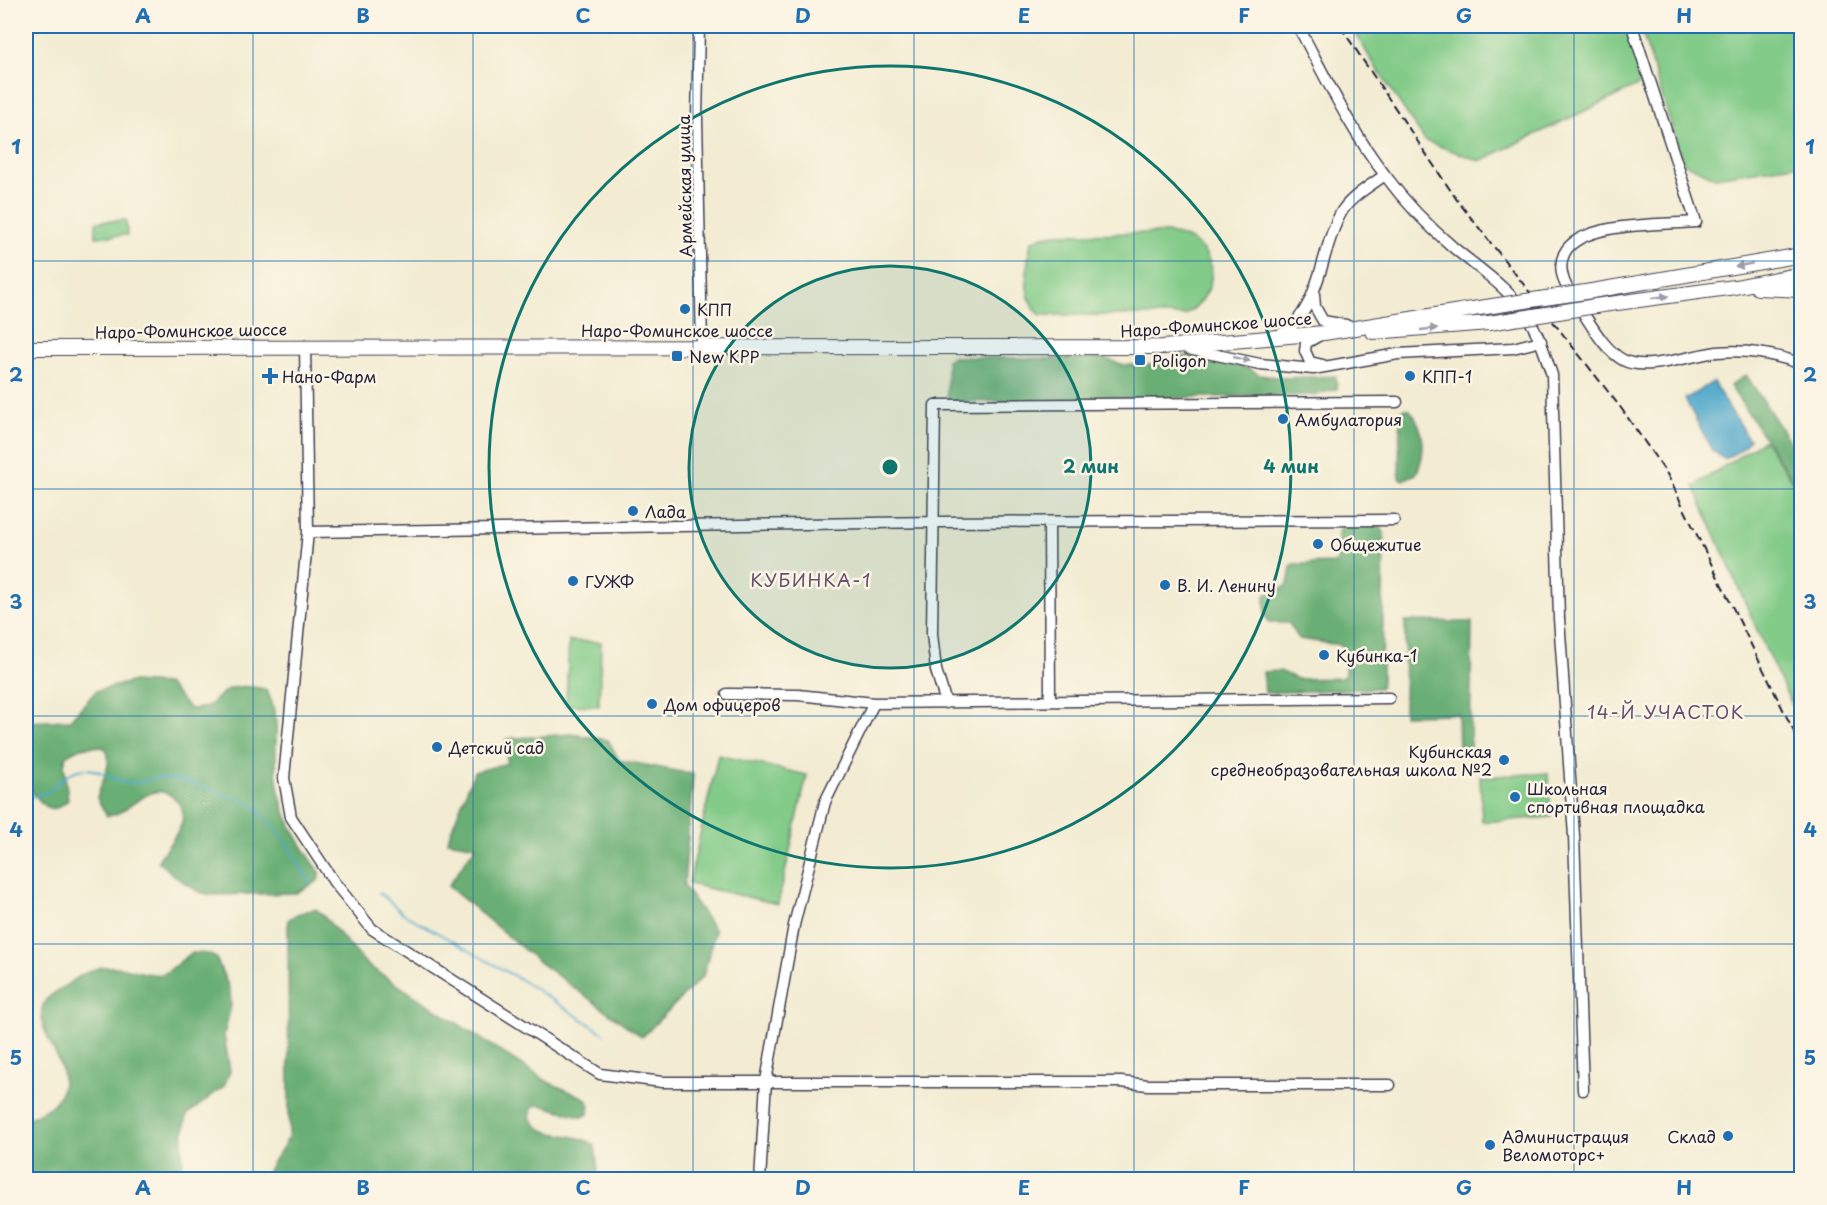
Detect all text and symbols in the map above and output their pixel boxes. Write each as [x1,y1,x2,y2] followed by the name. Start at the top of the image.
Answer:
[135,0,151,30] text: A
[356,0,370,30] text: B
[575,0,591,30] text: C
[795,0,811,30] text: D
[1018,0,1030,30] text: E
[1238,0,1250,30] text: F
[1456,0,1472,30] text: G
[1676,0,1692,30] text: H
[671,115,697,257] street label: Армейская улица
[11,131,21,161] text: 1
[1805,131,1815,161] text: 1
[1734,260,1753,269] one-way arrow
[1651,292,1670,302] one-way arrow
[697,297,732,321] place label: КПП
[678,302,692,316] marker: КПП
[1119,305,1313,343] street label: Наро-Фоминское шоссе
[95,316,287,344] street label: Наро-Фоминское шоссе
[581,318,773,342] street label: Наро-Фоминское шоссе
[1420,324,1439,334] one-way arrow
[689,344,760,368] place label: New KPP
[1152,348,1207,372] place label: Poligon
[670,349,684,363] marker: New KPP
[1133,353,1147,367] marker: Poligon
[1233,355,1251,365] one-way arrow
[9,359,23,389] text: 2
[1803,359,1817,389] text: 2
[282,364,377,388] place label: Нано-Фарм
[1422,364,1472,388] place label: КПП-1
[263,369,277,383] marker: Нано-Фарм
[1403,369,1417,383] marker: КПП-1
[1295,407,1402,431] place label: Амбулатория
[1276,412,1290,426] marker: Амбулатория
[1063,452,1119,479] text: 2 мин
[1263,452,1319,479] text: 4 мин
[880,457,900,477] centre of rings
[645,499,686,523] place label: Лада
[626,504,640,518] marker: Лада
[1330,532,1421,556] place label: Общежитие
[1311,537,1325,551] marker: Общежитие
[750,566,872,593] district label: КУБИНКА-1
[585,569,634,593] place label: ГУЖФ
[1177,573,1276,597] place label: В. И. Ленину
[566,574,580,588] marker: ГУЖФ
[1158,578,1172,592] marker: В. И. Ленину
[9,586,23,616] text: 3
[1803,586,1817,616] text: 3
[1336,643,1417,667] place label: Кубинка-1
[1317,648,1331,662] marker: Кубинка-1
[663,692,781,716] place label: Дом офицеров
[645,697,659,711] marker: Дом офицеров
[1587,698,1745,725] district label: 14-Й УЧАСТОК
[448,735,544,759] place label: Детский сад
[1211,739,1492,781] place label: Кубинская среднеобразовательная школа №2
[430,740,444,754] marker: Детский сад
[1497,753,1511,767] marker: Кубинская среднеобразовательная школа №2
[1527,776,1705,818] place label: Школьная спортивная площадка
[1508,790,1522,804] marker: Школьная спортивная площадка
[9,814,23,844] text: 4
[1803,814,1817,844] text: 4
[10,1042,22,1072] text: 5
[1804,1042,1816,1072] text: 5
[1502,1124,1629,1166] place label: Администрация Веломоторс+
[1667,1124,1716,1148] place label: Склад
[1721,1129,1735,1143] marker: Склад
[1483,1138,1497,1152] marker: Администрация Веломоторс+
[135,1172,151,1202] text: A
[356,1172,370,1202] text: B
[575,1172,591,1202] text: C
[795,1172,811,1202] text: D
[1018,1172,1030,1202] text: E
[1238,1172,1250,1202] text: F
[1456,1172,1472,1202] text: G
[1676,1172,1692,1202] text: H

